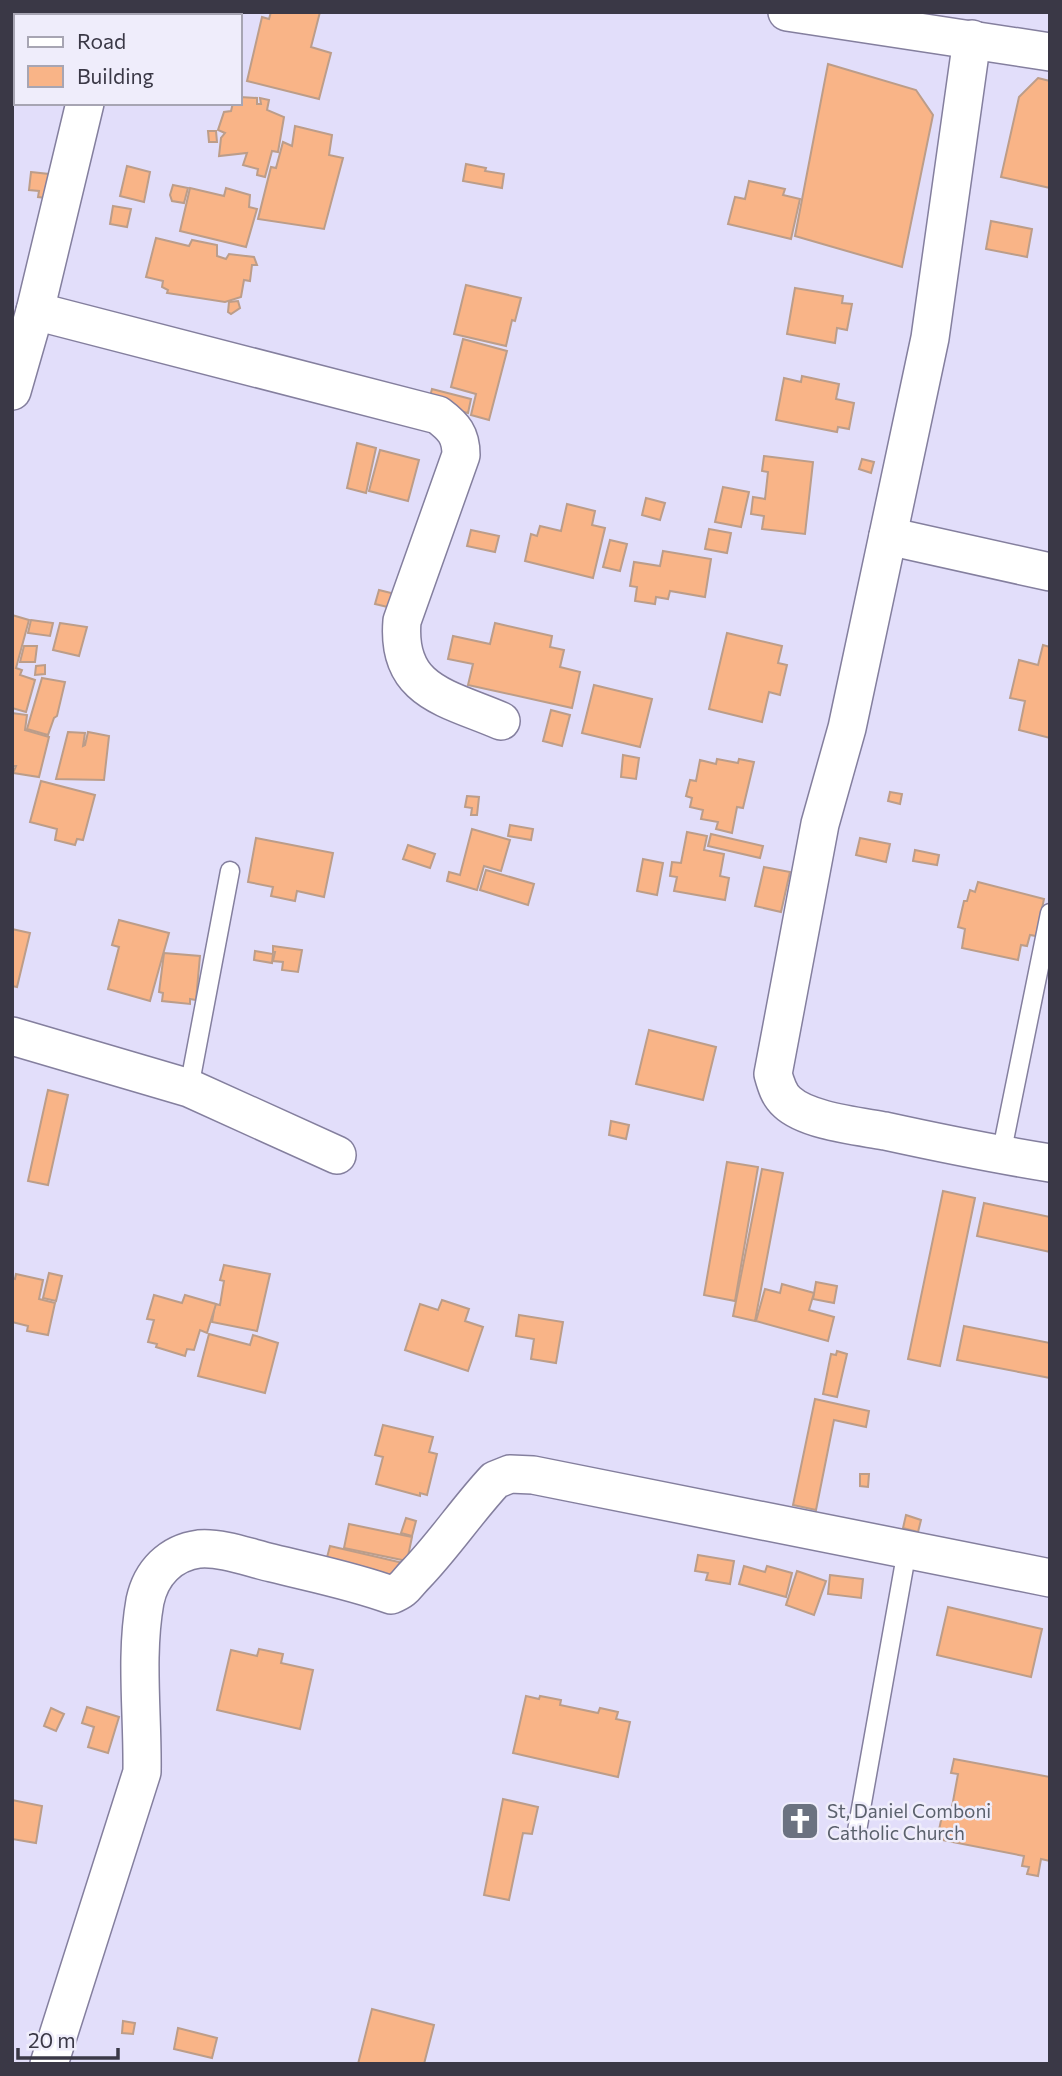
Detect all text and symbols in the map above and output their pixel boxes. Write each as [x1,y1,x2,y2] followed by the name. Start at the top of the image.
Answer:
[14,14,242,105] legend
[77,28,126,53] text: Road
[77,63,154,88] text: Building
[827,1799,991,1844] place label: St, Daniel Comboni Catholic Church
[779,1800,821,1842] church icon: St, Daniel Comboni Catholic Church
[18,2016,117,2060] scale bar
[28,2027,76,2052] text: 20 m

